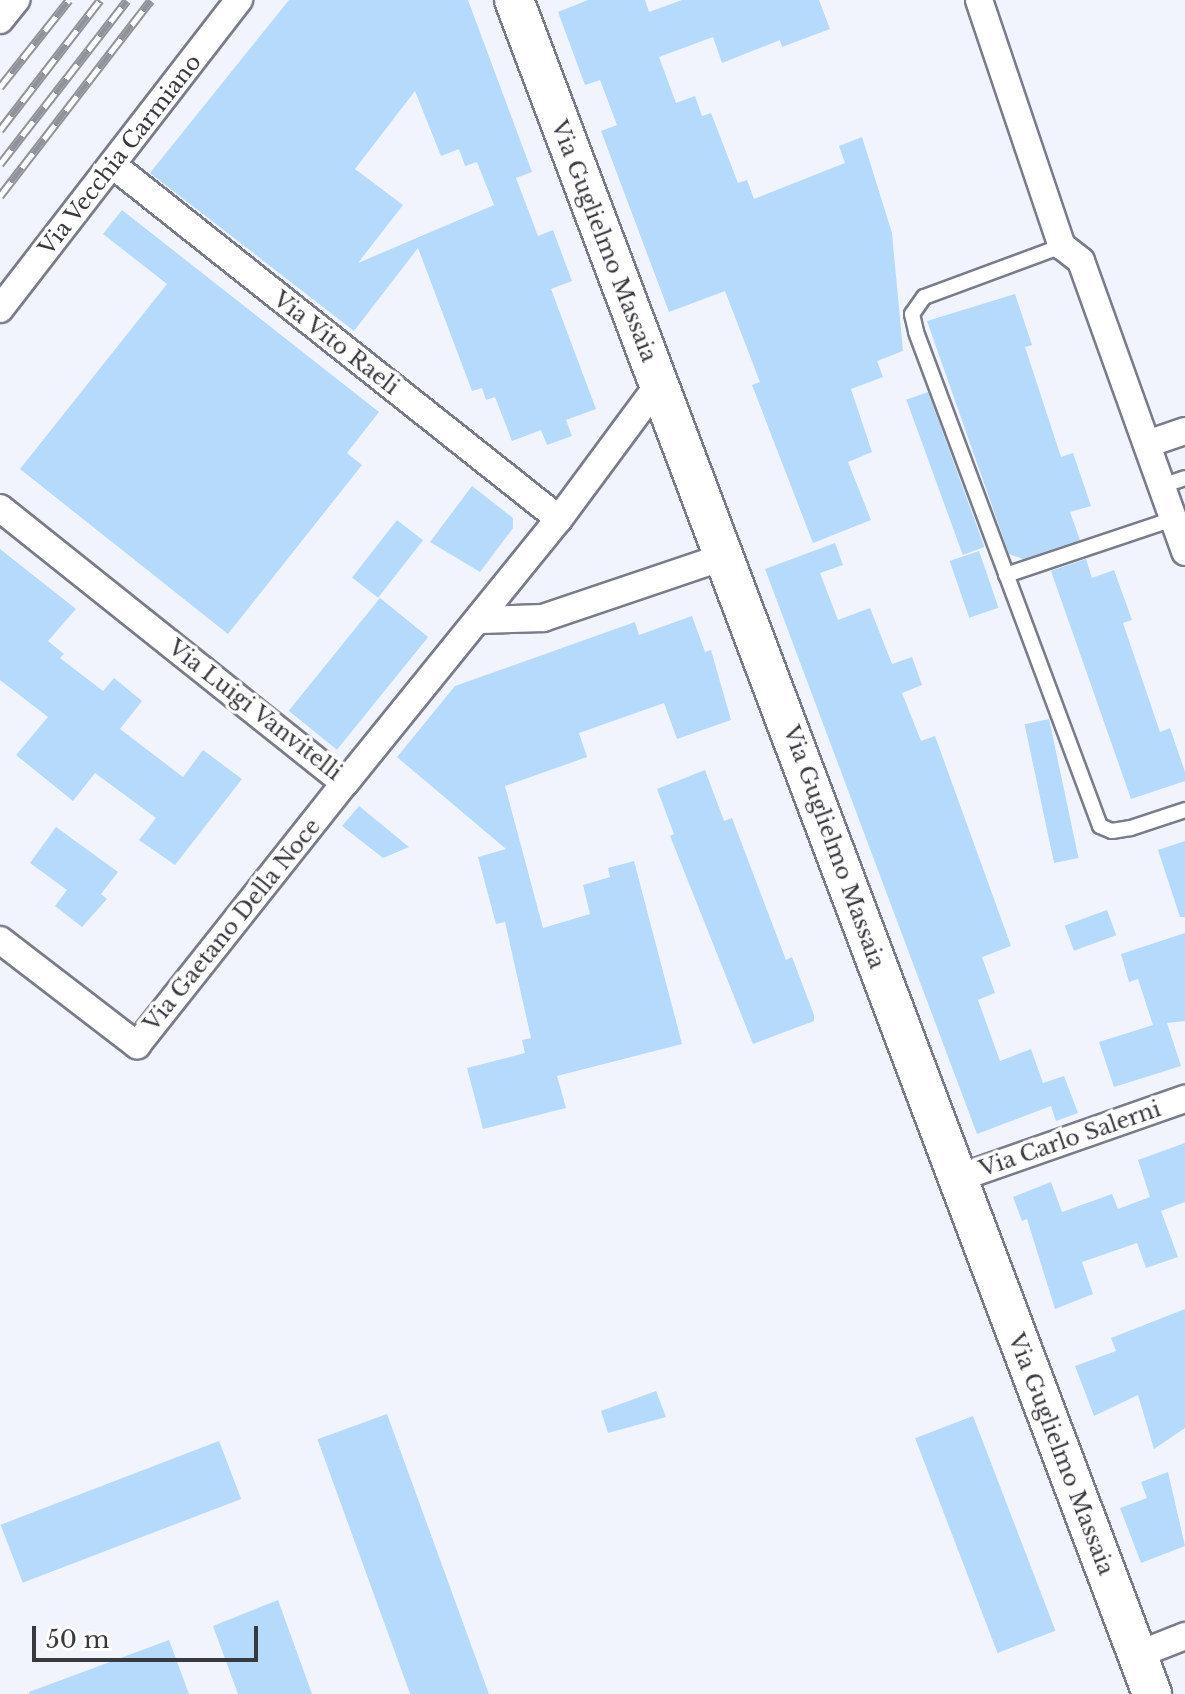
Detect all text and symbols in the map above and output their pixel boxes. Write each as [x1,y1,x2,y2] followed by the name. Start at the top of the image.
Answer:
[33,49,207,261] street label: Via Vecchia Carmiano
[546,116,662,366] street label: Via Guglielmo Massaia
[267,285,405,401] street label: Via Vito Raeli
[163,634,347,786] street label: Via Luigi Vanvitelli
[778,722,890,972] street label: Via Guglielmo Massaia
[138,813,326,1037] street label: Via Gaetano Della Noce
[976,1096,1164,1182] street label: Via Carlo Salerni
[1003,1329,1119,1579] street label: Via Guglielmo Massaia
[36,1610,262,1660] scale bar
[46,1625,109,1654] text: 50 m

